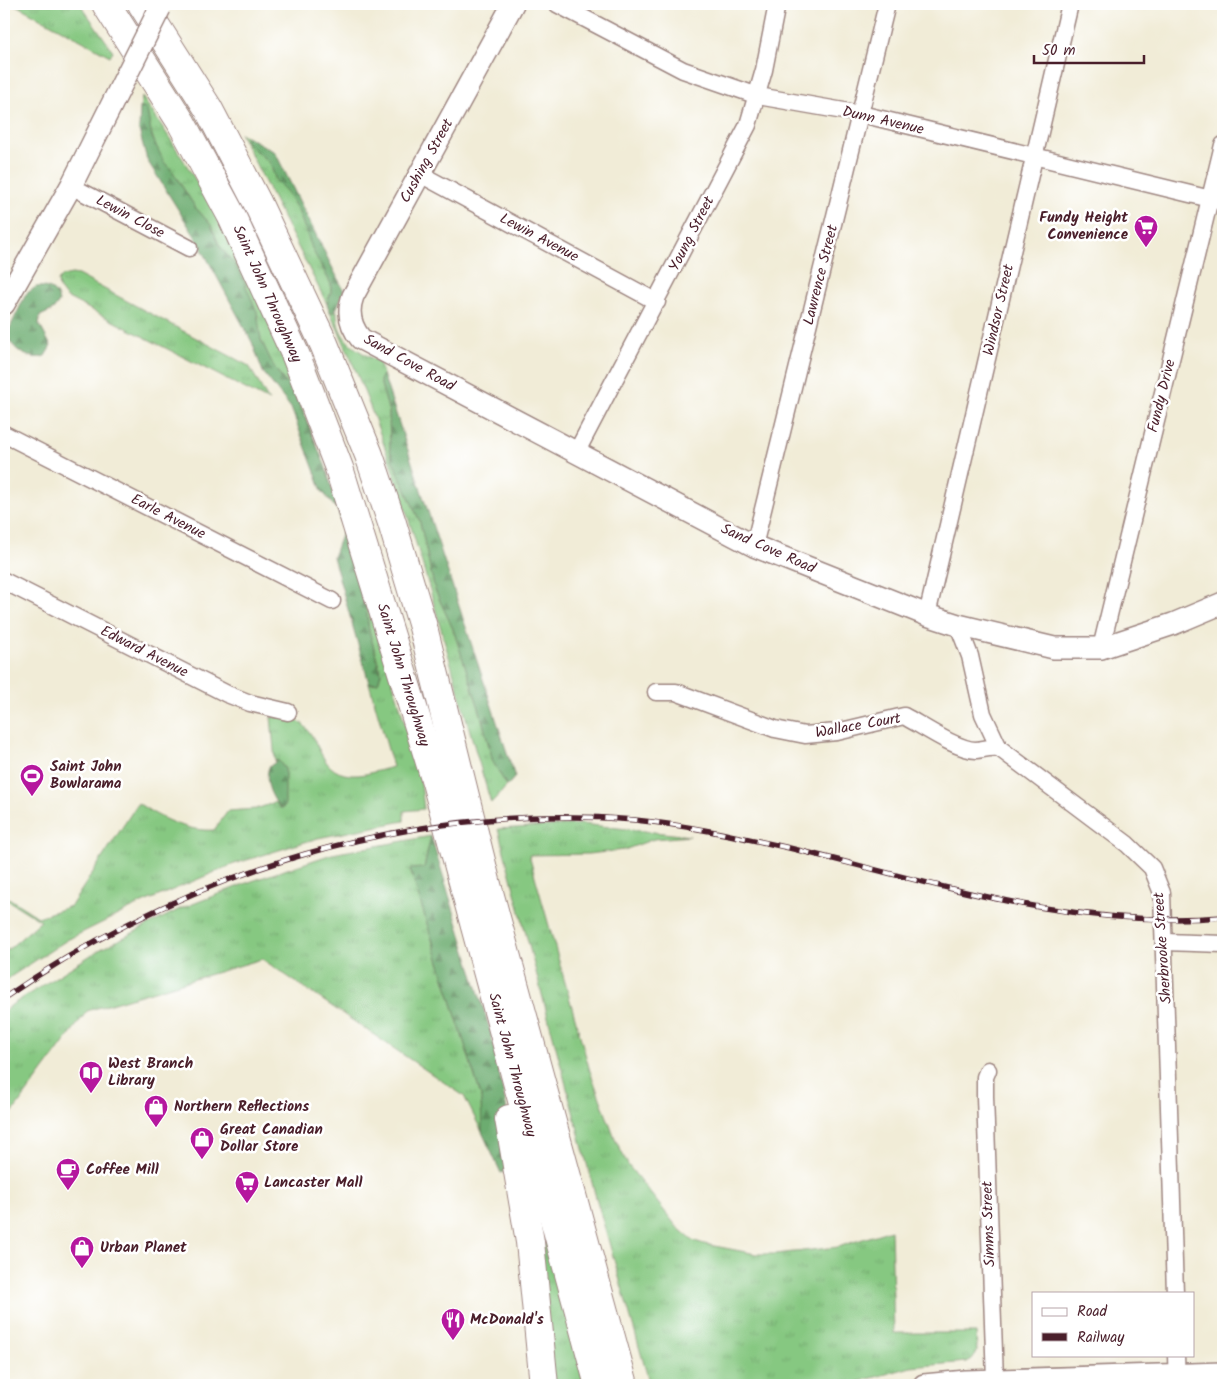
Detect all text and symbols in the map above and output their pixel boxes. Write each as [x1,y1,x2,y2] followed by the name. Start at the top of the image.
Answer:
[1034,32,1144,64] scale bar
[1042,39,1076,63] text: 50 m
[840,100,926,142] street label: Dunn Avenue
[394,114,460,208] street label: Cushing Street
[91,189,169,245] street label: Lewin Close
[663,192,721,276] street label: Young Street
[1039,206,1129,247] place label: Fundy Height Convenience
[495,207,583,269] street label: Lewin Avenue
[1133,214,1159,248] supermarket icon: Fundy Height Convenience
[226,221,309,368] street label: Saint John Throughway
[797,222,845,328] street label: Lawrence Street
[977,262,1021,358] street label: Windsor Street
[359,328,460,398] street label: Sand Cove Road
[1141,357,1183,435] street label: Fundy Drive
[126,488,210,546] street label: Earle Avenue
[717,517,820,581] street label: Sand Cove Road
[370,600,436,750] street label: Saint John Throughway
[96,620,192,685] street label: Edward Avenue
[813,707,903,745] street label: Wallace Court
[50,755,122,796] place label: Saint John Bowlarama
[19,763,45,797] sports icon: Saint John Bowlarama
[1147,891,1179,1005] street label: Sherbrooke Street
[481,990,543,1141] street label: Saint John Throughway
[108,1052,193,1093] place label: West Branch Library
[78,1060,104,1094] library icon: West Branch Library
[143,1094,169,1128] shop icon: Northern Reflections
[174,1095,309,1119] place label: Northern Reflections
[220,1118,323,1159] place label: Great Canadian Dollar Store
[189,1126,215,1160] shop icon: Great Canadian Dollar Store
[55,1157,81,1191] cafe icon: Coffee Mill
[86,1158,159,1182] place label: Coffee Mill
[234,1170,260,1204] supermarket icon: Lancaster Mall
[264,1171,362,1195] place label: Lancaster Mall
[976,1180,1002,1267] street label: Simms Street
[69,1235,95,1269] shop icon: Urban Planet
[100,1236,187,1260] place label: Urban Planet
[1032,1292,1194,1356] legend
[1077,1300,1108,1324] text: Road
[440,1307,466,1341] restaurant icon: McDonald's
[470,1308,544,1332] place label: McDonald's
[1077,1326,1125,1350] text: Railway

